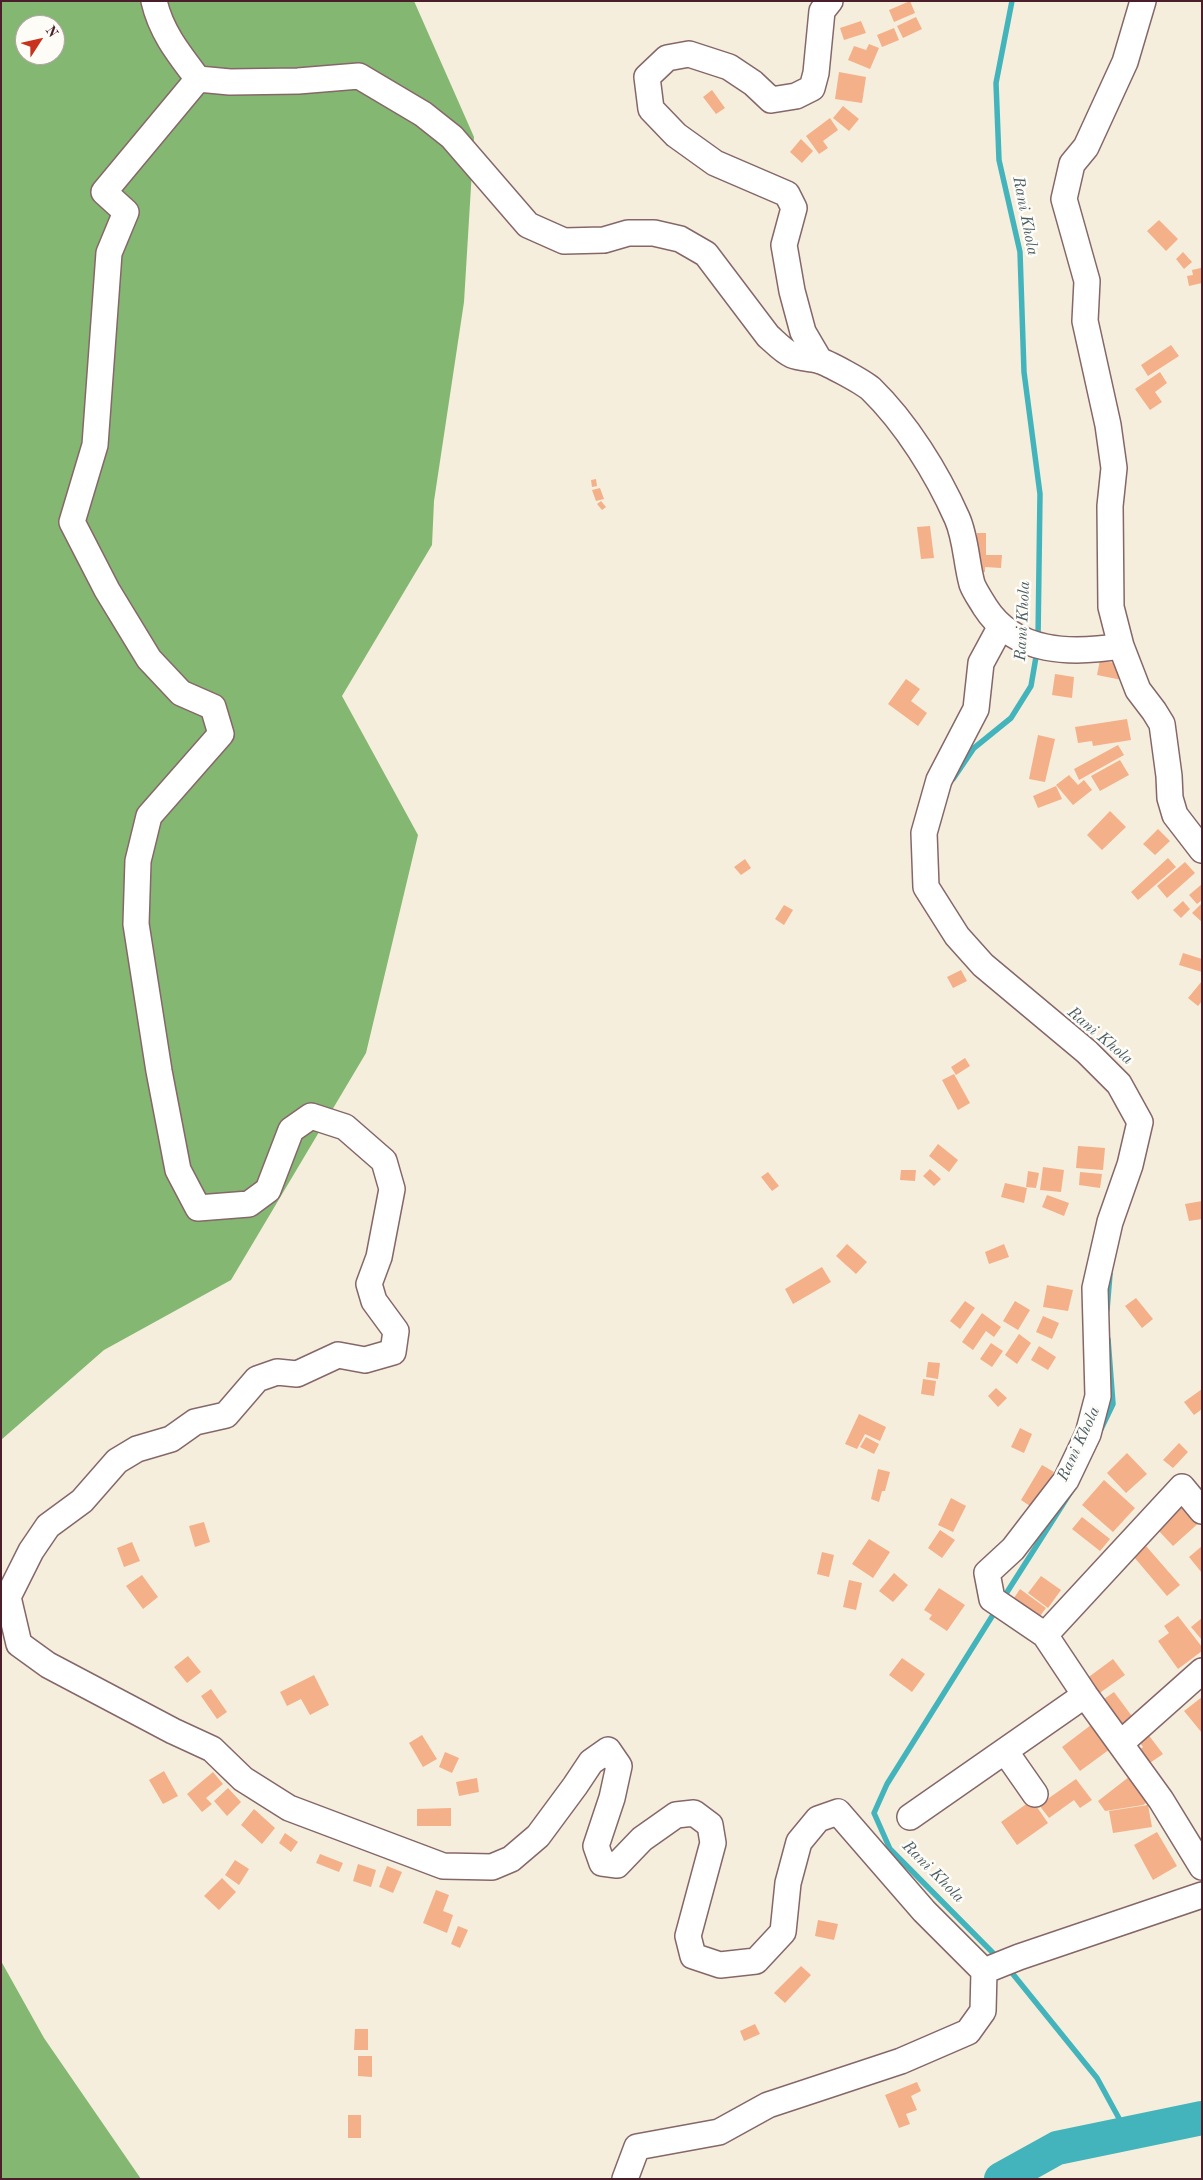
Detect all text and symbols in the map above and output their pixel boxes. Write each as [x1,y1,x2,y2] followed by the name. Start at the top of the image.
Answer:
[15,15,65,65] north arrow
[43,24,60,40] text: N
[1008,175,1042,257] water label: Rani Khola
[1011,581,1035,661] water label: Rani Khola
[1063,1003,1137,1069] water label: Rani Khola
[1053,1404,1105,1484] water label: Rani Khola
[898,1837,968,1907] water label: Rani Khola

